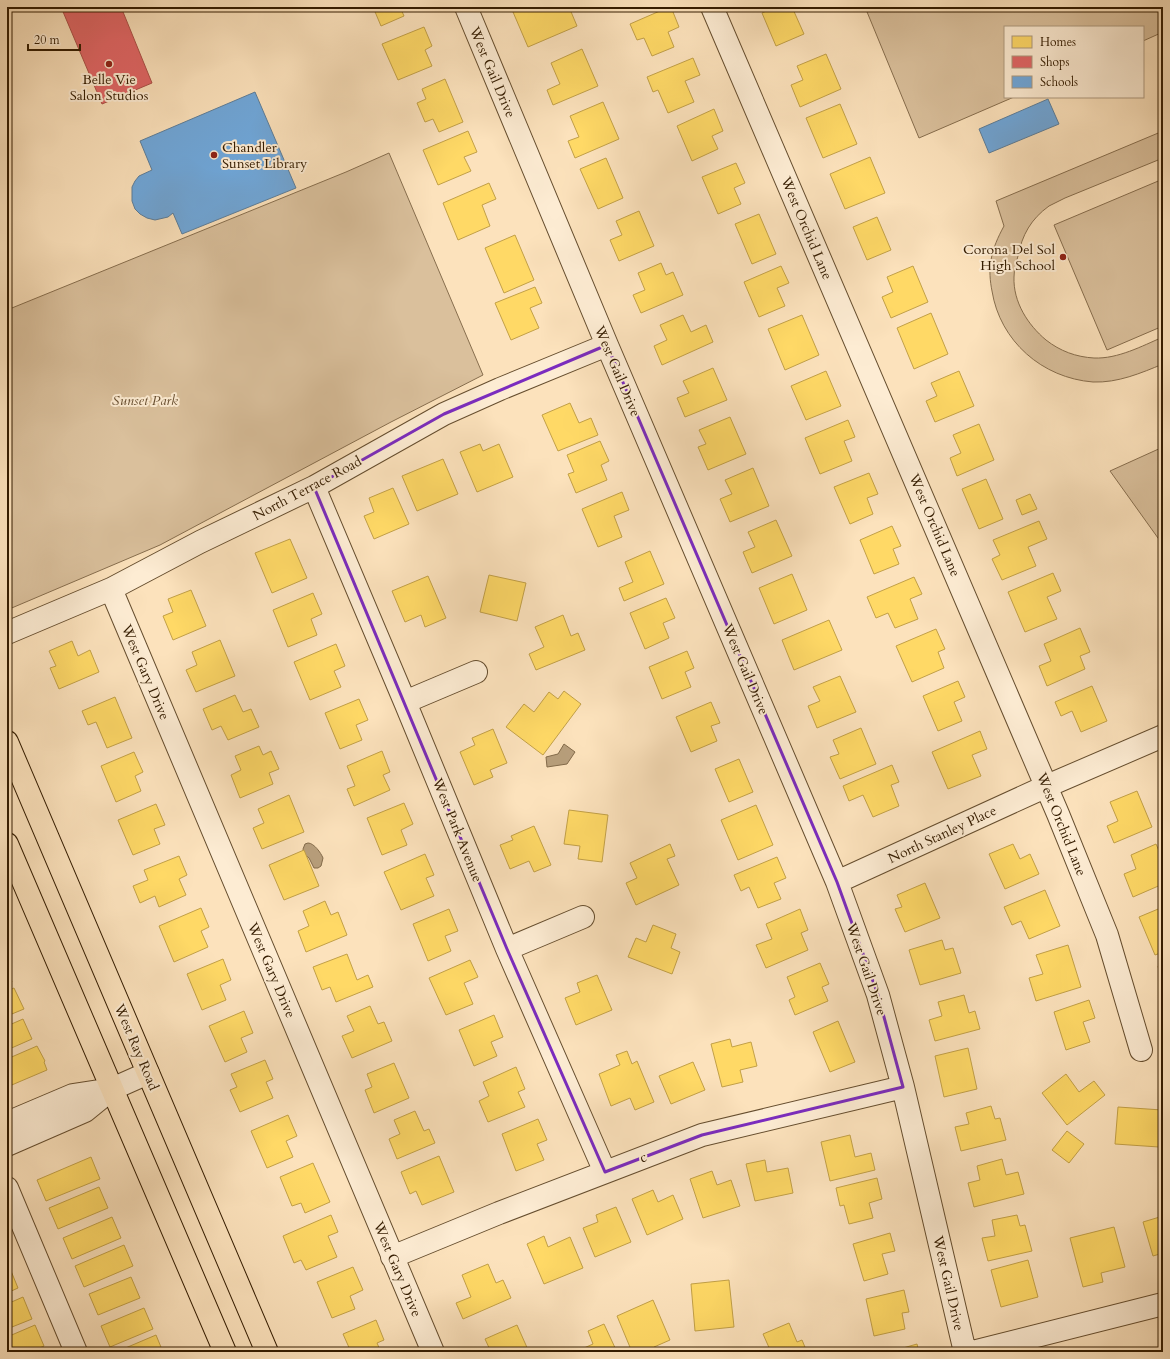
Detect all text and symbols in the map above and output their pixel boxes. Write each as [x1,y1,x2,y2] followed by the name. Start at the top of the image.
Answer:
[464,23,520,121] street label: West Gail Drive
[28,26,80,52] scale bar
[1004,26,1144,98] legend
[34,32,61,48] text: 20 m
[1040,34,1076,50] text: Homes
[1040,54,1069,70] text: Shops
[104,59,114,69] marker: Belle Vie Salon Studios
[70,70,149,105] place label: Belle Vie Salon Studios
[1040,74,1078,90] text: Schools
[222,138,308,173] place label: Chandler Sunset Library
[209,150,219,160] marker: Chandler Sunset Library
[776,173,837,283] street label: West Orchid Lane
[963,240,1055,275] place label: Corona Del Sol High School
[1058,252,1068,262] marker: Corona Del Sol High School
[589,322,645,420] street label: West Gail Drive
[112,391,178,410] park label: Sunset Park
[250,451,365,525] street label: North Terrace Road
[904,470,965,580] street label: West Orchid Lane
[717,620,773,718] street label: West Gail Drive
[116,621,174,723] street label: West Gary Drive
[1032,769,1091,879] street label: West Orchid Lane
[428,774,487,885] street label: West Park Avenue
[885,801,1000,868] street label: North Stanley Place
[242,919,300,1021] street label: West Gary Drive
[841,919,891,1018] street label: West Gail Drive
[109,1000,164,1094] street label: West Ray Road
[637,1147,650,1167] street label: c
[368,1218,426,1320] street label: West Gary Drive
[928,1233,969,1332] street label: West Gail Drive

